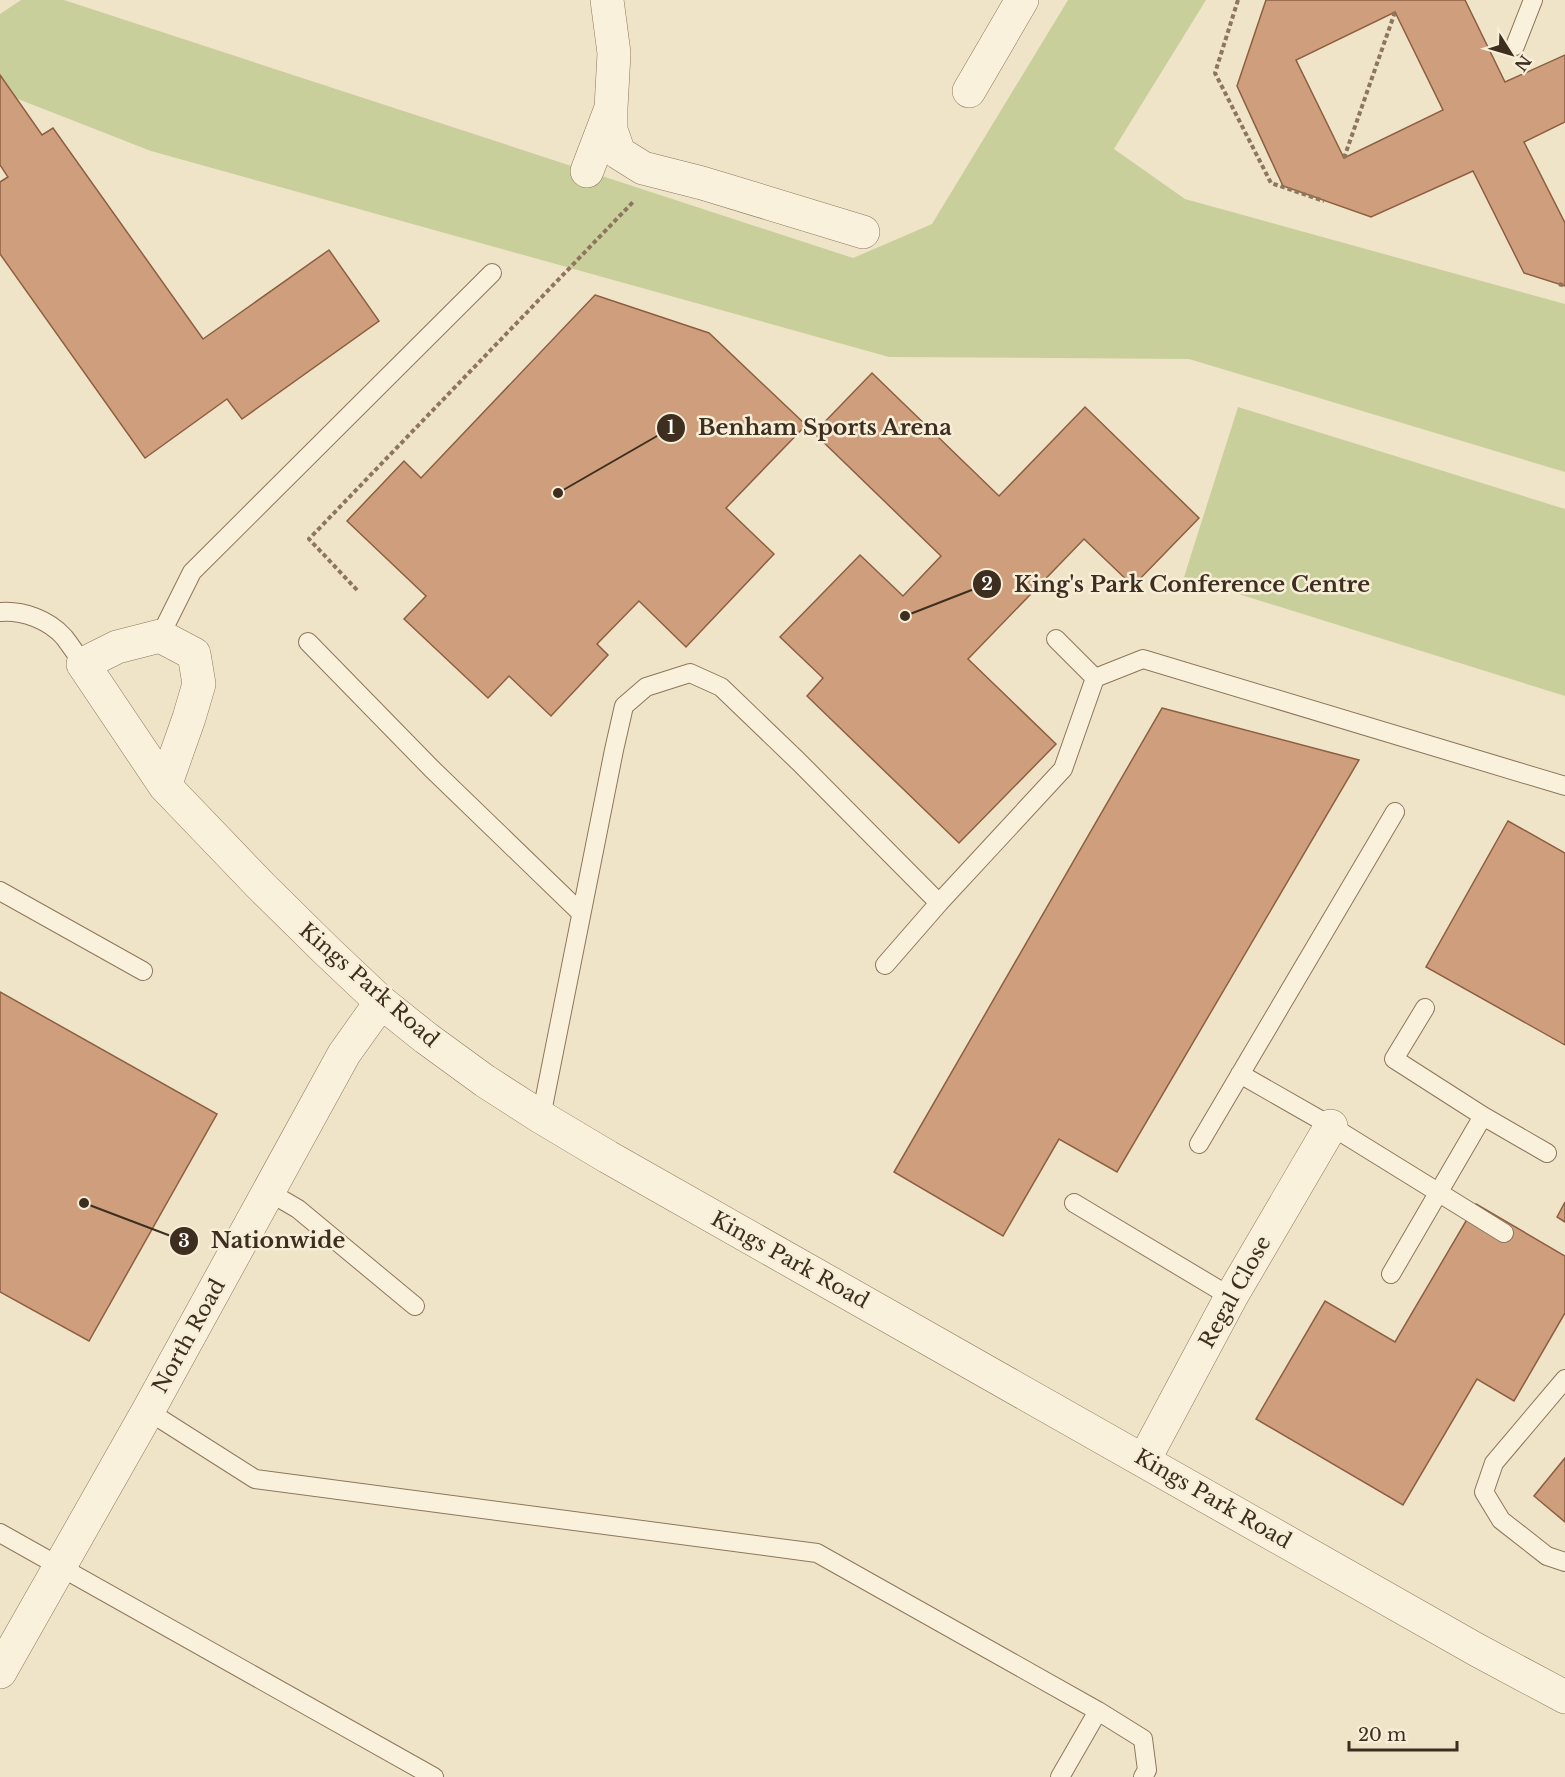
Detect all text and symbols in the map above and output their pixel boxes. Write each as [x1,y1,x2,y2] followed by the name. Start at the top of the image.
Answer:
[1481,24,1541,84] north arrow
[1510,51,1535,75] text: N
[656,408,965,448] callout: Benham Sports Arena
[698,414,952,441] text: Benham Sports Arena
[667,417,675,439] text: 1
[972,564,1382,604] callout: King's Park Conference Centre
[1014,571,1370,598] text: King's Park Conference Centre
[981,573,993,595] text: 2
[294,917,444,1053] street label: Kings Park Road
[707,1206,873,1314] street label: Kings Park Road
[169,1221,357,1261] callout: Nationwide
[211,1227,345,1254] text: Nationwide
[178,1230,190,1252] text: 3
[1193,1231,1277,1353] street label: Regal Close
[147,1274,231,1398] street label: North Road
[1130,1444,1296,1554] street label: Kings Park Road
[1349,1714,1457,1752] scale bar
[1358,1724,1406,1746] text: 20 m

